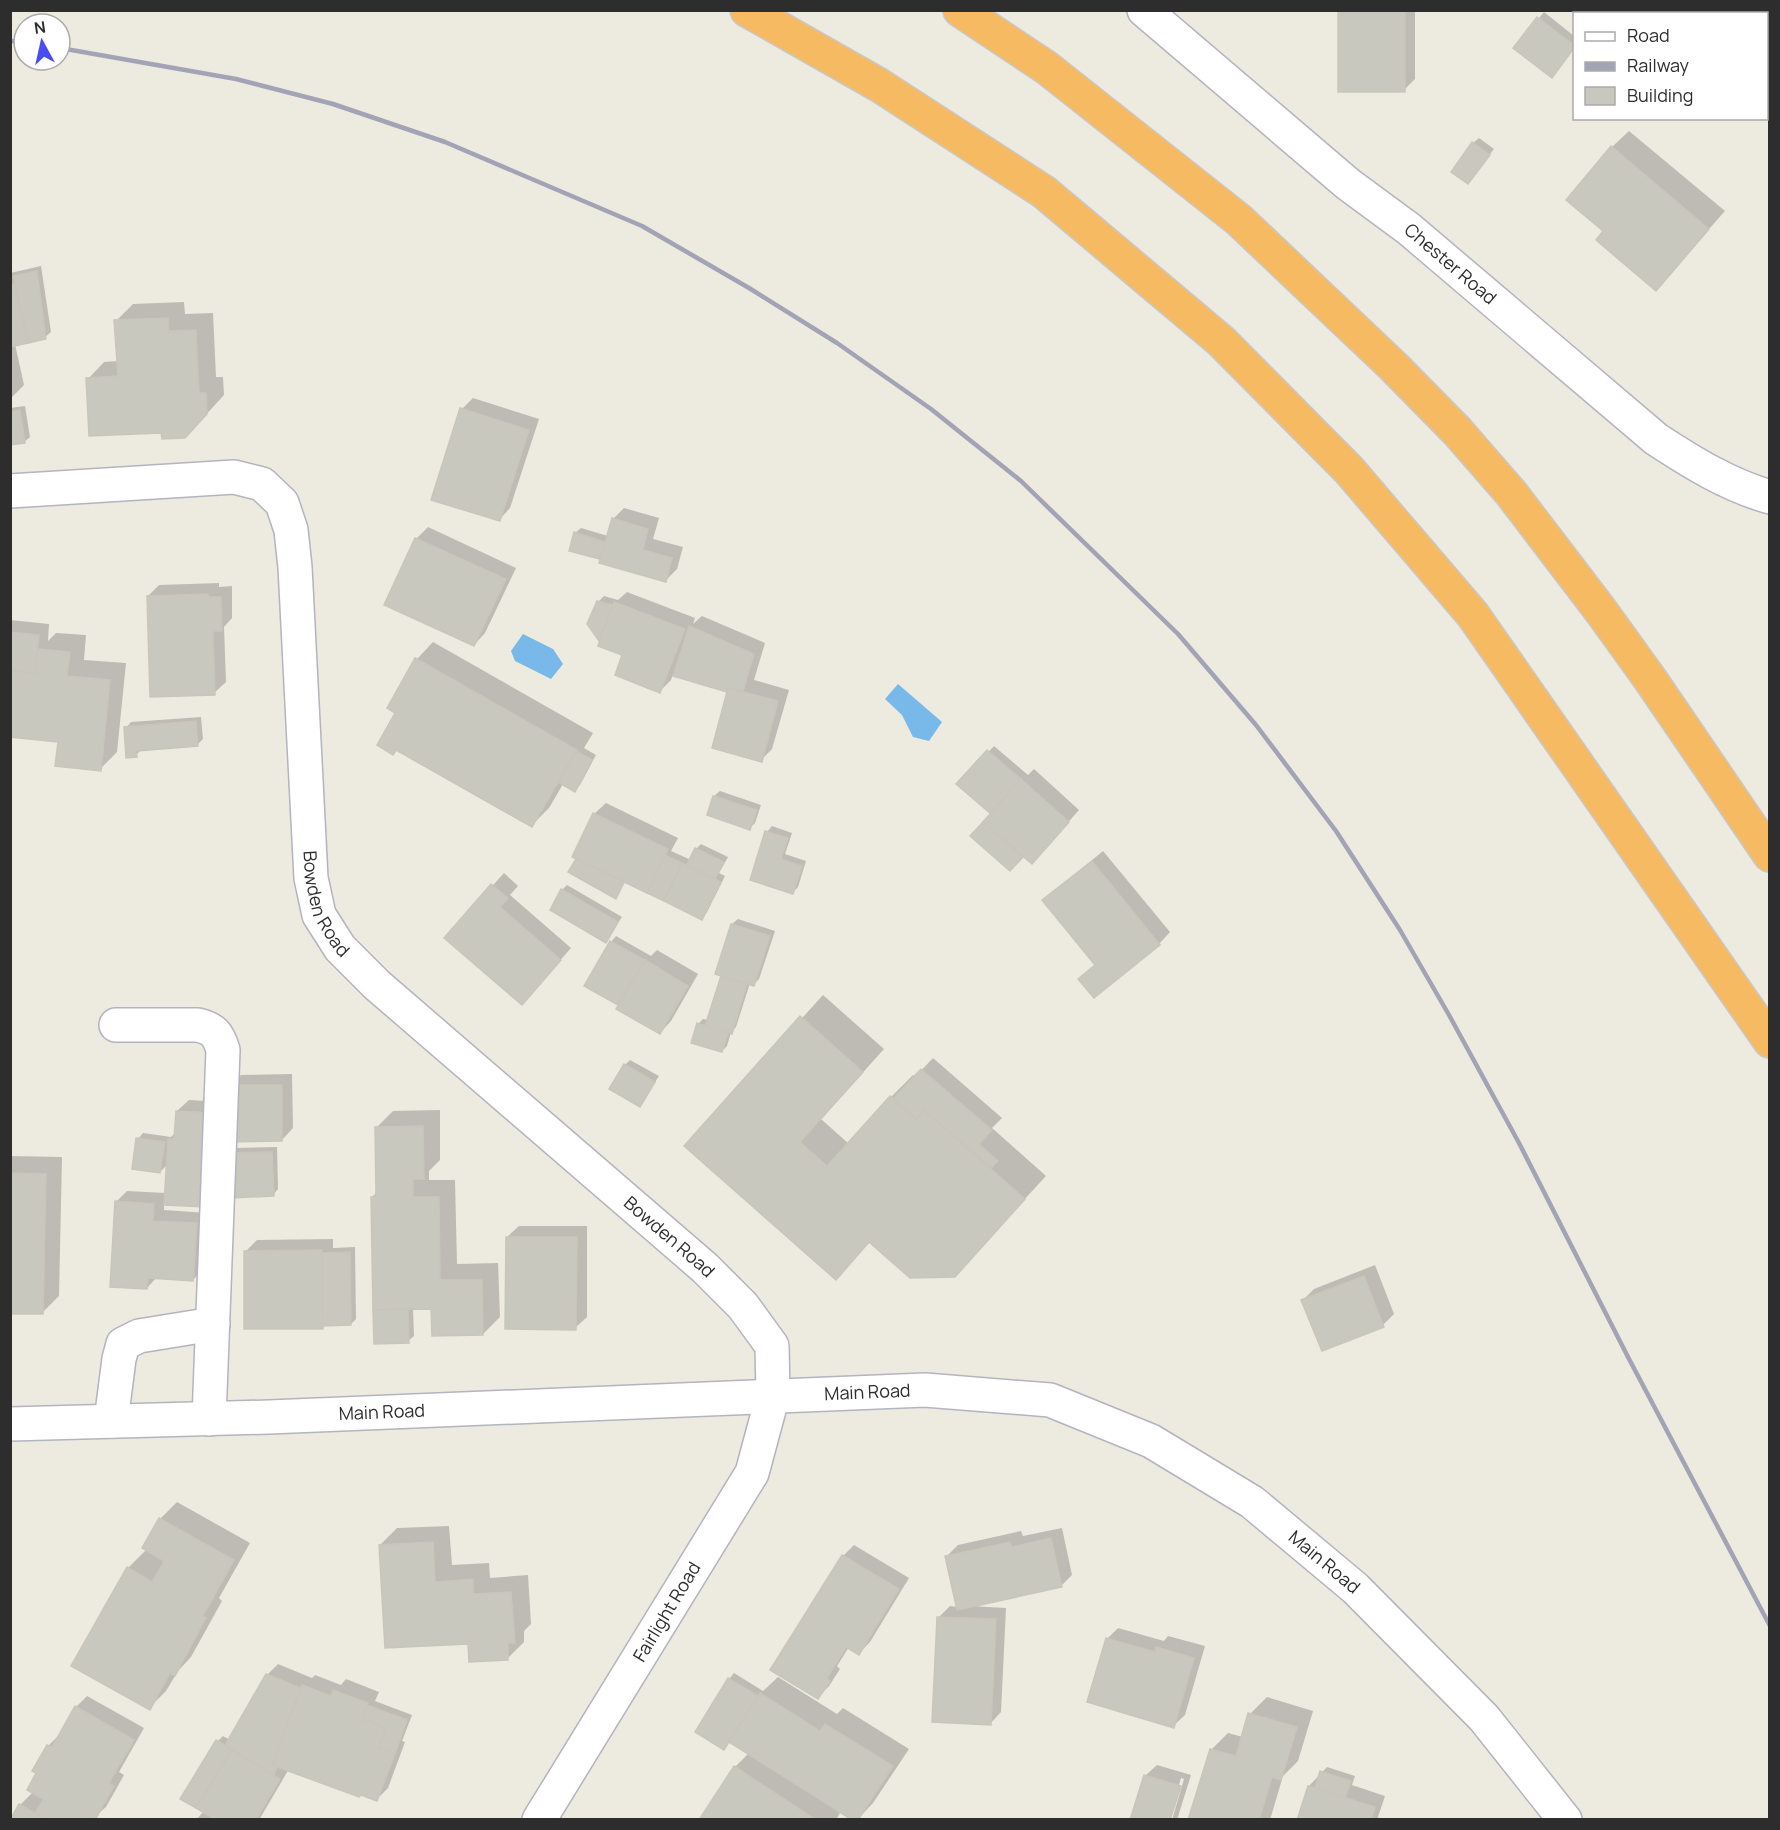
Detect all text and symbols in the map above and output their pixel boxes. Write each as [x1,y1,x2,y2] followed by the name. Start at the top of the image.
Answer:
[12,12,72,72] north arrow
[1573,12,1768,120] legend
[33,15,47,39] text: N
[1627,23,1670,47] text: Road
[1627,53,1689,77] text: Railway
[1627,83,1693,107] text: Building
[1400,217,1502,309] street label: Chester Road
[299,850,355,962] street label: Bowden Road
[619,1190,720,1282] street label: Bowden Road
[824,1378,911,1405] street label: Main Road
[338,1398,425,1425] street label: Main Road
[1284,1525,1366,1598] street label: Main Road
[627,1557,705,1666] street label: Fairlight Road

